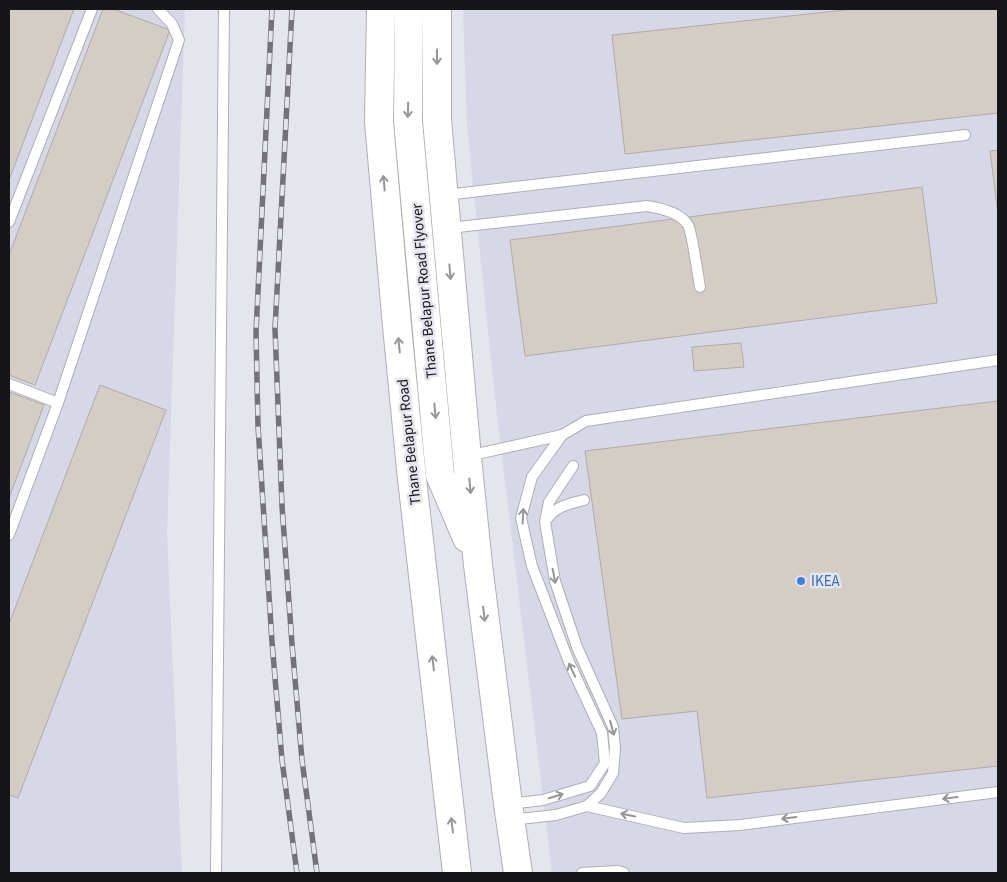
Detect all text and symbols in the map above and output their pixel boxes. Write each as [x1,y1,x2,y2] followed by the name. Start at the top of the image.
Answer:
[432,49,442,65] one-way arrow
[404,102,413,118] one-way arrow
[379,176,389,192] one-way arrow
[406,202,443,379] street label: Thane Belapur Road Flyover
[446,264,455,280] one-way arrow
[394,338,404,354] one-way arrow
[392,378,427,506] street label: Thane Belapur Road
[430,403,439,419] one-way arrow
[465,478,475,494] one-way arrow
[519,509,528,525] one-way arrow
[550,568,559,584] one-way arrow
[811,571,841,592] place label: IKEA
[795,575,807,587] marker: IKEA
[479,605,489,621] one-way arrow
[428,656,438,672] one-way arrow
[567,663,577,678] one-way arrow
[607,719,617,735] one-way arrow
[547,791,563,801] one-way arrow
[942,793,958,803] one-way arrow
[620,810,636,820] one-way arrow
[781,814,797,824] one-way arrow
[447,817,457,833] one-way arrow

